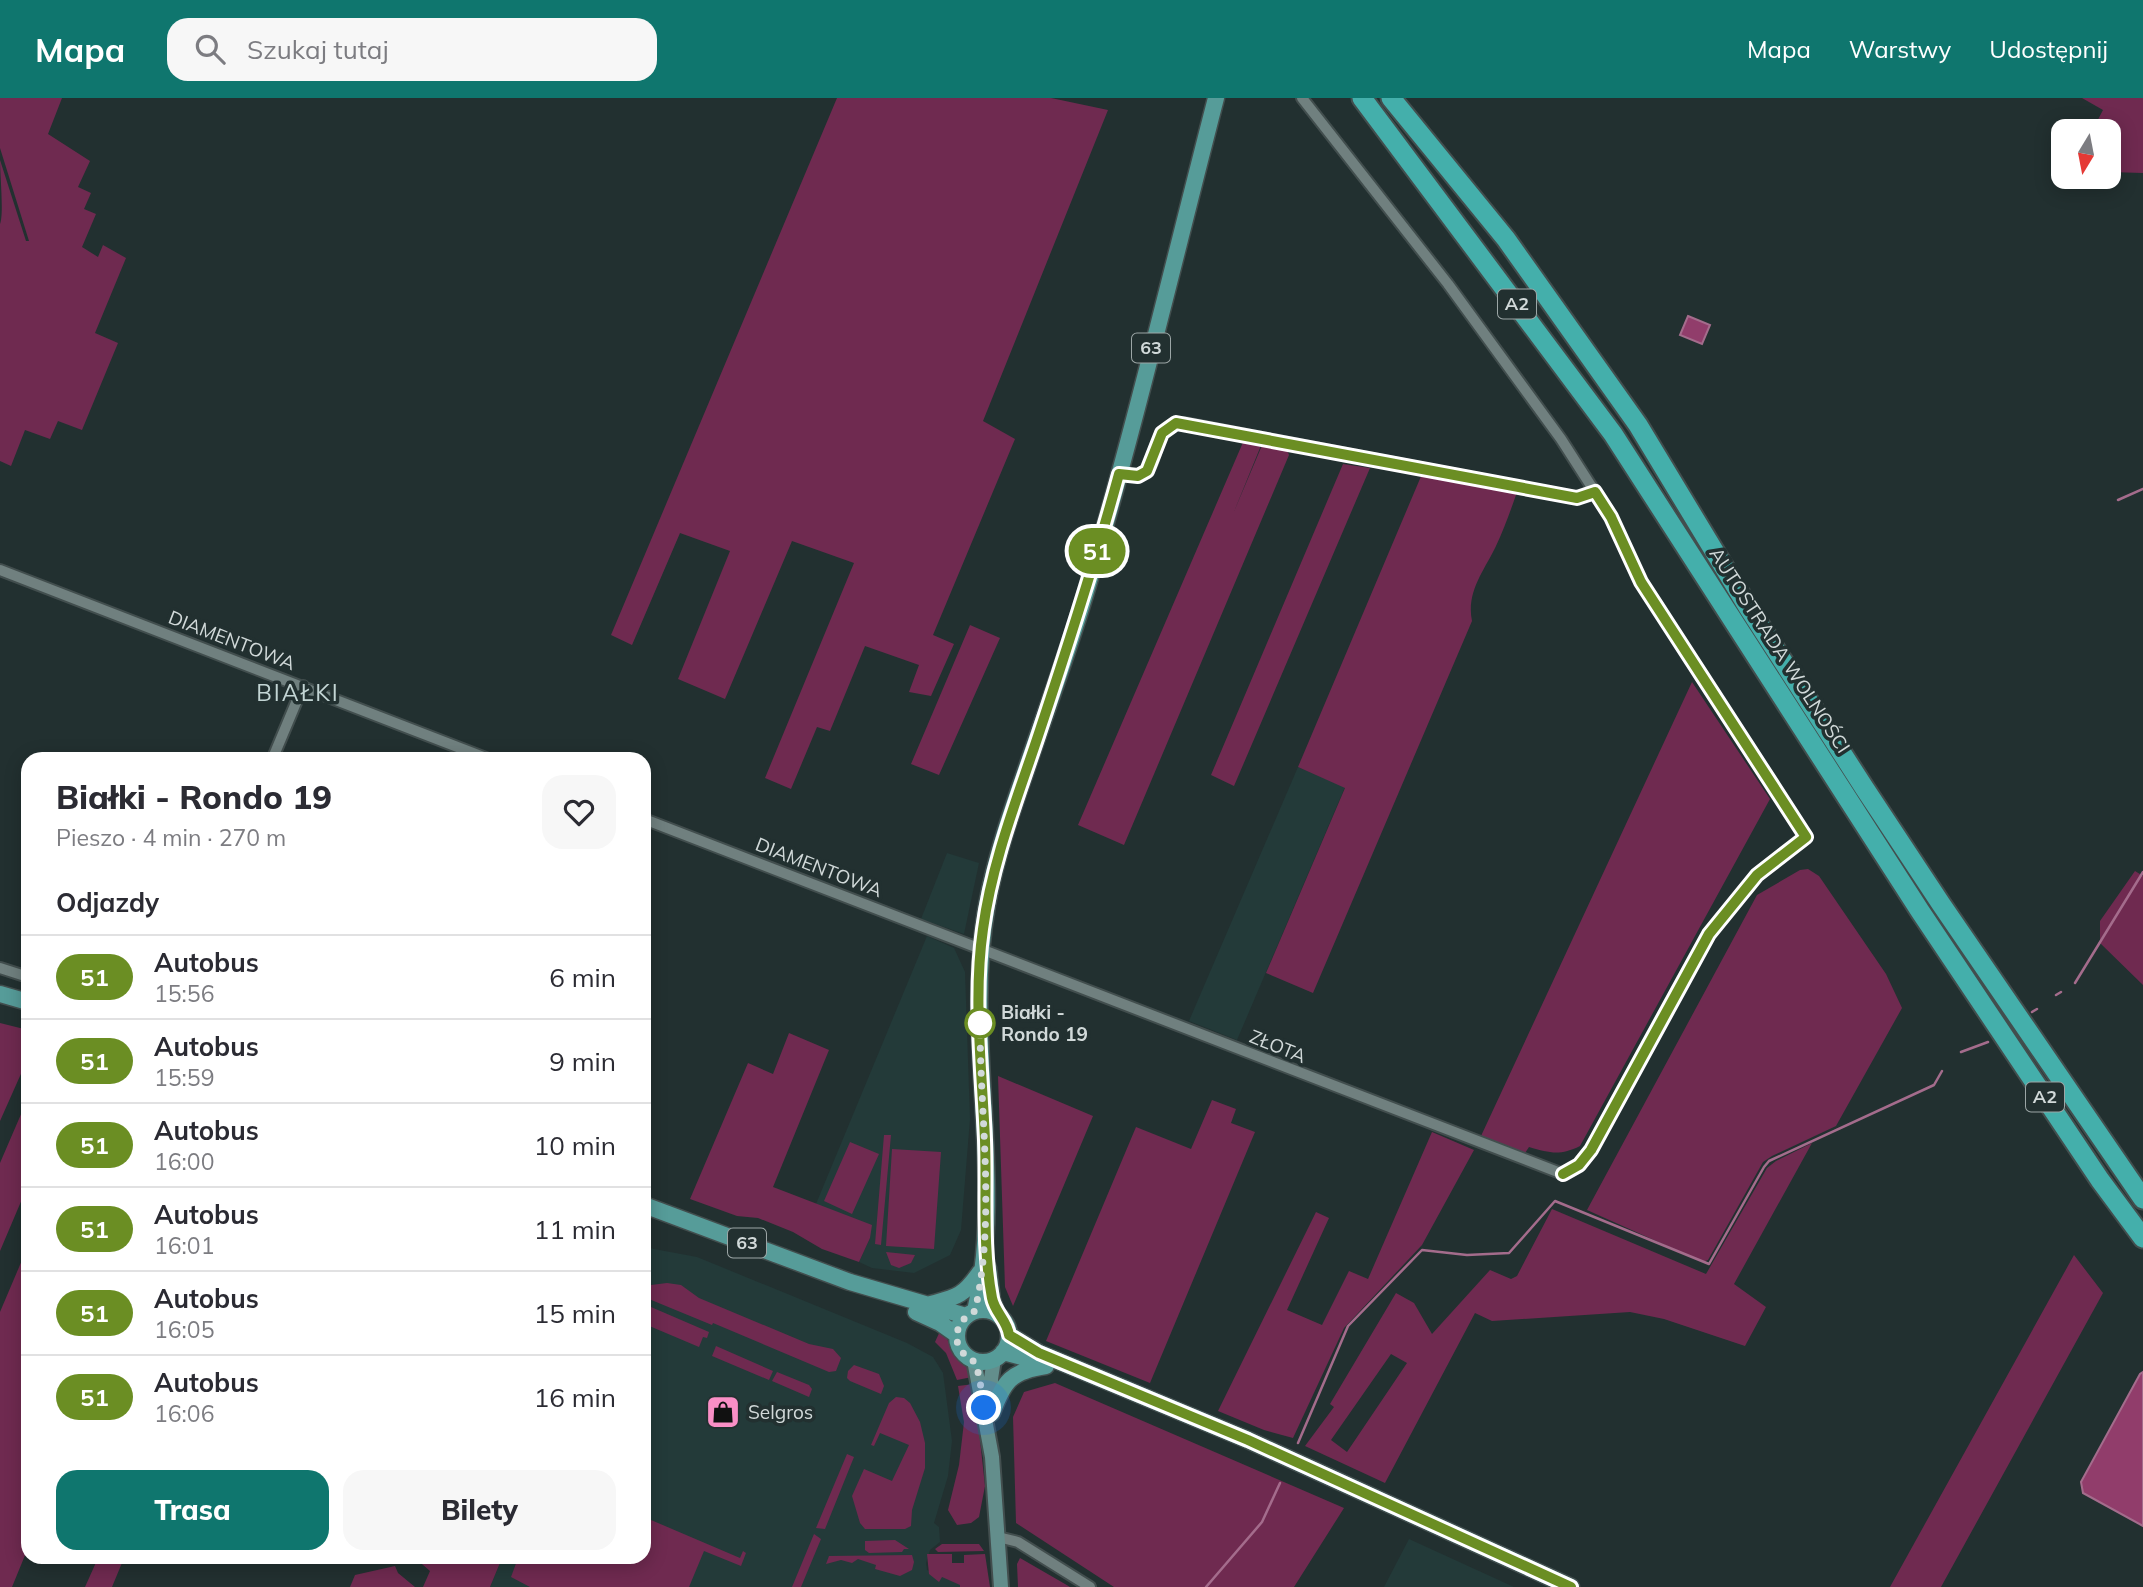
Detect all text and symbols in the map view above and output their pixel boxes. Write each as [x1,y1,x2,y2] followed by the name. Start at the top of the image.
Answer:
[167,18,657,81] search box
[35,29,125,70] text: Mapa
[191,30,229,68] icon: search
[247,33,389,66] text: Szukaj tutaj
[1747,34,1811,64] text: Mapa
[1849,34,1951,64] text: Warstwy
[1989,34,2108,64] text: Udostępnij
[2051,119,2121,189] north arrow
[2051,119,2121,189] map controls
[1498,289,1536,318] road number: A2
[1132,334,1170,362] road number: 63
[1066,528,1128,574] line badge: 51
[1083,536,1111,566] text: 51
[1704,543,1856,757] street label: AUTOSTRADA WOLNOŚCI
[165,605,299,675] street label: DIAMENTOWA
[256,678,340,707] district label: BIAŁKI
[542,775,616,849] button: heart
[56,776,332,817] text: Białki - Rondo 19
[56,823,286,852] text: Pieszo · 4 min · 270 m
[752,832,886,902] street label: DIAMENTOWA
[56,886,159,919] text: Odjazdy
[154,946,259,979] text: Autobus
[549,961,616,994] text: 6 min
[80,962,109,992] text: 51
[154,979,214,1008] text: 15:56
[1001,1000,1088,1046] place label: Białki - Rondo 19
[965,1008,995,1038] marker: Białki - Rondo 19
[1246,1024,1310,1068] street label: ZŁOTA
[154,1030,259,1063] text: Autobus
[549,1045,616,1078] text: 9 min
[80,1046,109,1076] text: 51
[154,1063,214,1092] text: 15:59
[2026,1082,2064,1112] road number: A2
[154,1114,259,1147] text: Autobus
[534,1129,616,1162] text: 10 min
[80,1130,109,1160] text: 51
[154,1147,214,1176] text: 16:00
[154,1198,259,1231] text: Autobus
[534,1213,616,1246] text: 11 min
[80,1214,109,1244] text: 51
[728,1228,766,1258] road number: 63
[154,1231,214,1260] text: 16:01
[154,1282,259,1315] text: Autobus
[534,1297,616,1330] text: 15 min
[80,1298,109,1328] text: 51
[154,1315,214,1344] text: 16:05
[154,1366,259,1399] text: Autobus
[534,1381,616,1414] text: 16 min
[80,1382,109,1412] text: 51
[966,1390,1001,1425] your location
[704,1393,742,1431] shop icon: Selgros
[154,1399,214,1428] text: 16:06
[748,1400,813,1424] place label: Selgros
[56,1470,329,1550] button: Trasa
[343,1470,616,1550] button: Bilety

